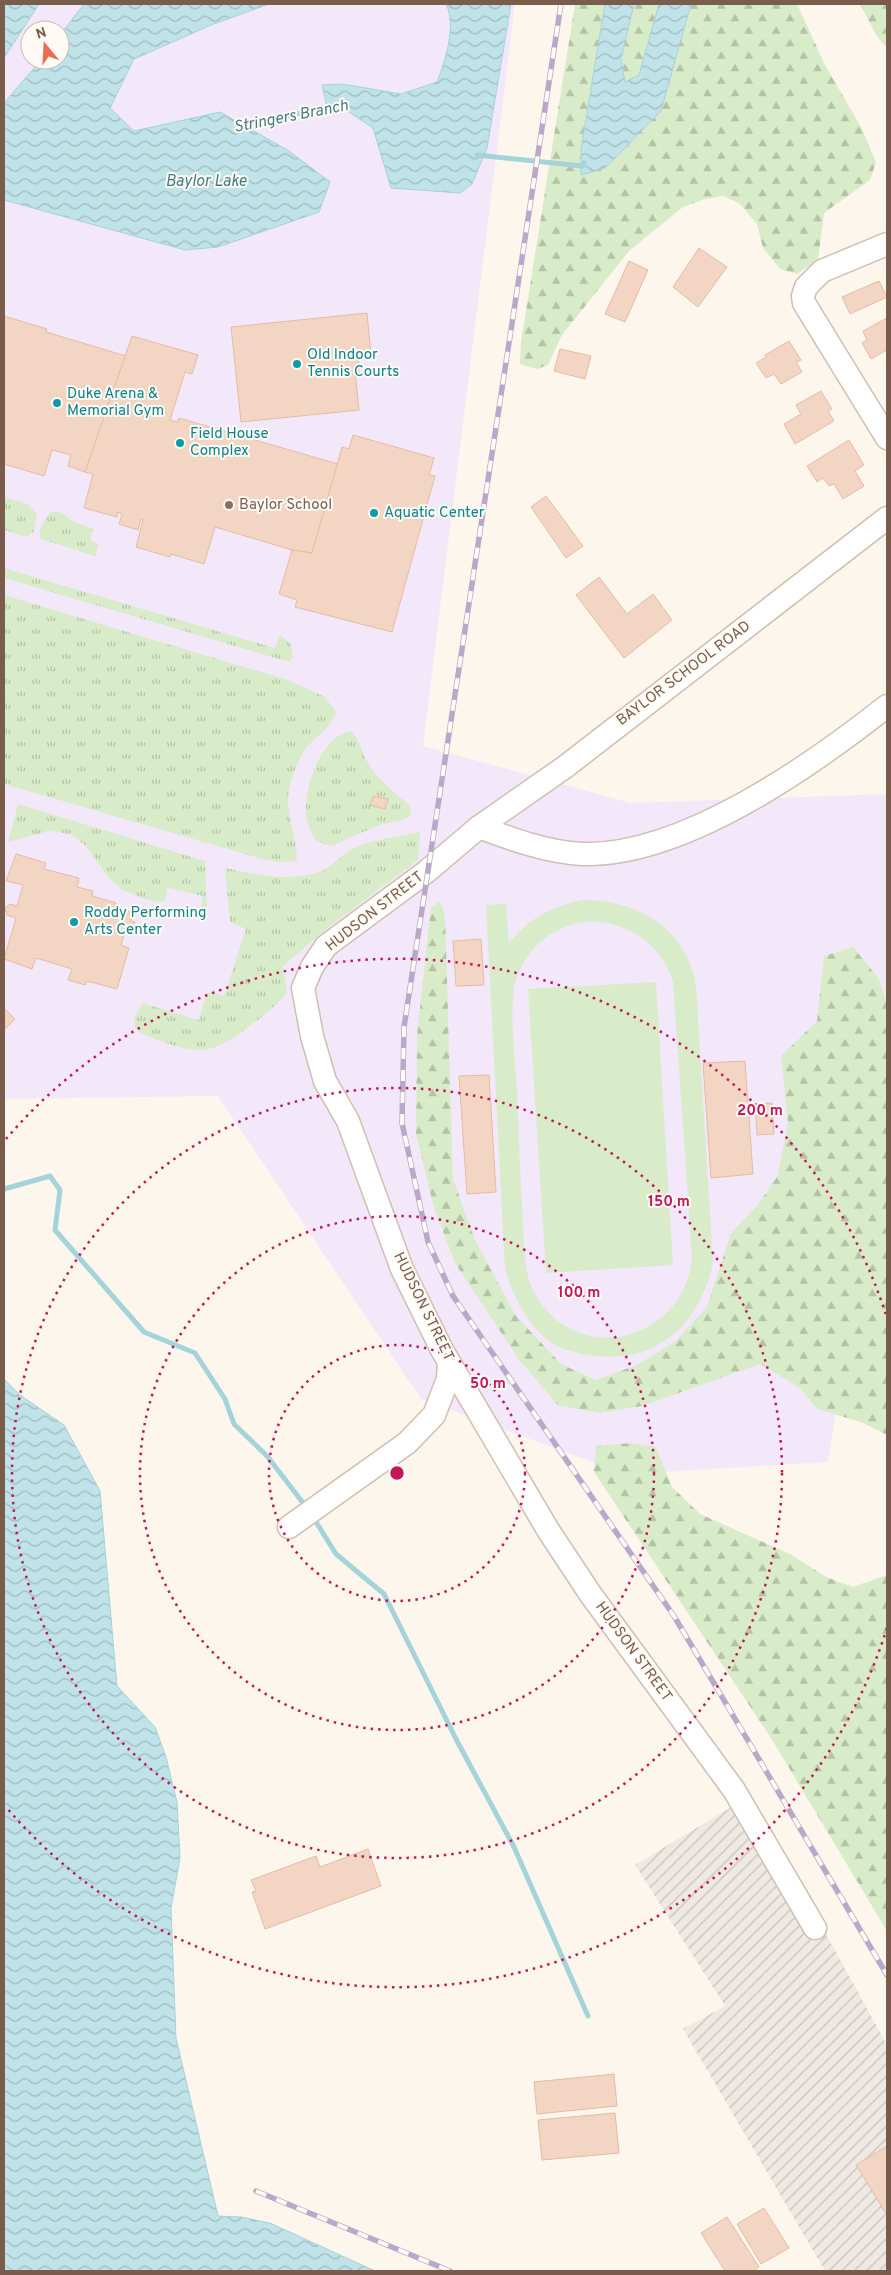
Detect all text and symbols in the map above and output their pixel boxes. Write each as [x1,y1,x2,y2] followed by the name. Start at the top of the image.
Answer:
[20,20,70,70] north arrow
[34,24,49,44] text: N
[232,96,350,138] water label: Stringers Branch
[165,172,247,192] water label: Baylor Lake
[307,346,399,382] place label: Old Indoor Tennis Courts
[291,358,303,370] marker: Old Indoor Tennis Courts
[67,385,164,421] place label: Duke Arena & Memorial Gym
[51,397,63,409] marker: Duke Arena & Memorial Gym
[190,425,269,461] place label: Field House Complex
[174,437,186,449] marker: Field House Complex
[239,496,332,515] place label: Baylor School
[223,499,235,511] marker: Baylor School
[384,504,485,523] place label: Aquatic Center
[368,507,380,519] marker: Aquatic Center
[613,617,755,731] street label: BAYLOR SCHOOL ROAD
[322,868,428,956] street label: HUDSON STREET
[84,904,207,940] place label: Roddy Performing Arts Center
[68,916,80,928] marker: Roddy Performing Arts Center
[737,1102,783,1121] text: 200 m
[648,1193,690,1212] text: 150 m
[388,1249,458,1365] street label: HUDSON STREET
[558,1284,600,1303] text: 100 m
[470,1375,506,1394] text: 50 m
[388,1464,406,1482] centre of rings
[590,1598,676,1706] street label: HUDSON STREET

